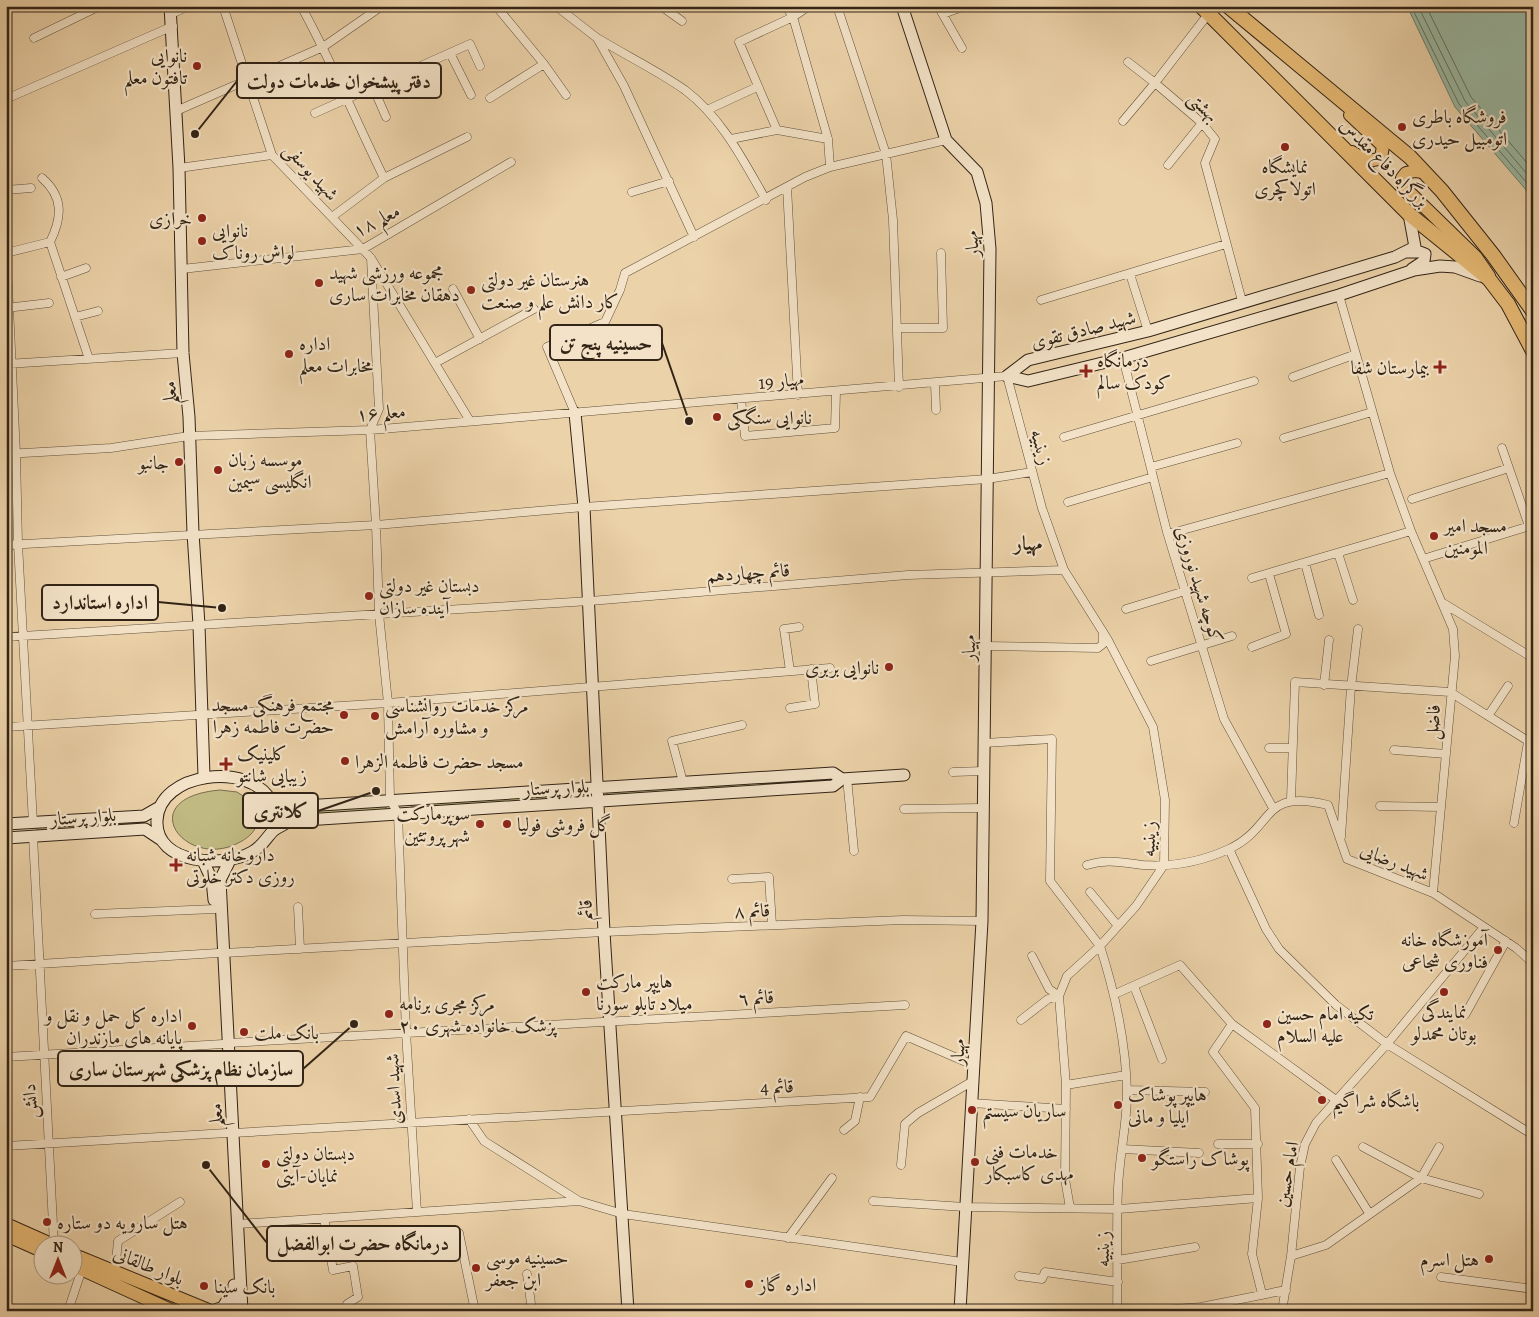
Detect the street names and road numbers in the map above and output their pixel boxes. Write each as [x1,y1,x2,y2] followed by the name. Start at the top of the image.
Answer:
[1182,85,1225,128] street label: بهشتی
[1332,112,1435,215] street label: بزرگراه دفاع مقدس
[278,137,345,207] street label: شهید یوسفی
[348,198,407,249] street label: معلم ۱۸
[958,230,986,260] street label: مهیار
[1028,304,1139,356] street label: شهید صادق تقوی
[757,366,805,396] street label: مهیار 19
[156,380,190,406] street label: معلم
[355,398,407,434] street label: معلم ۱۶
[1024,426,1058,468] street label: زینبیه
[1169,522,1229,646] street label: کوچه شهید نوروزی
[705,557,791,594] street label: قائم چهاردهم
[956,634,982,664] street label: مهیار
[1419,703,1447,741] street label: فاضل
[520,773,590,803] street label: بلوار پرستار
[47,802,117,832] street label: بلوار پرستار
[1135,820,1163,858] street label: زینبیه
[1356,836,1433,887] street label: شهید رضایی
[734,897,771,928] street label: قائم ٨
[572,898,603,921] street label: قائم
[737,984,775,1015] street label: قائم ٦
[944,1038,972,1068] street label: مهیار
[379,1053,409,1125] street label: شهید اسدی
[760,1073,795,1104] street label: قائم 4
[16,1083,44,1119] street label: دانش
[202,1102,236,1127] street label: معلم
[1268,1139,1308,1209] street label: امام حسین
[1090,1231,1116,1267] street label: زینبیه
[109,1240,188,1292] street label: بلوار طالقانی

